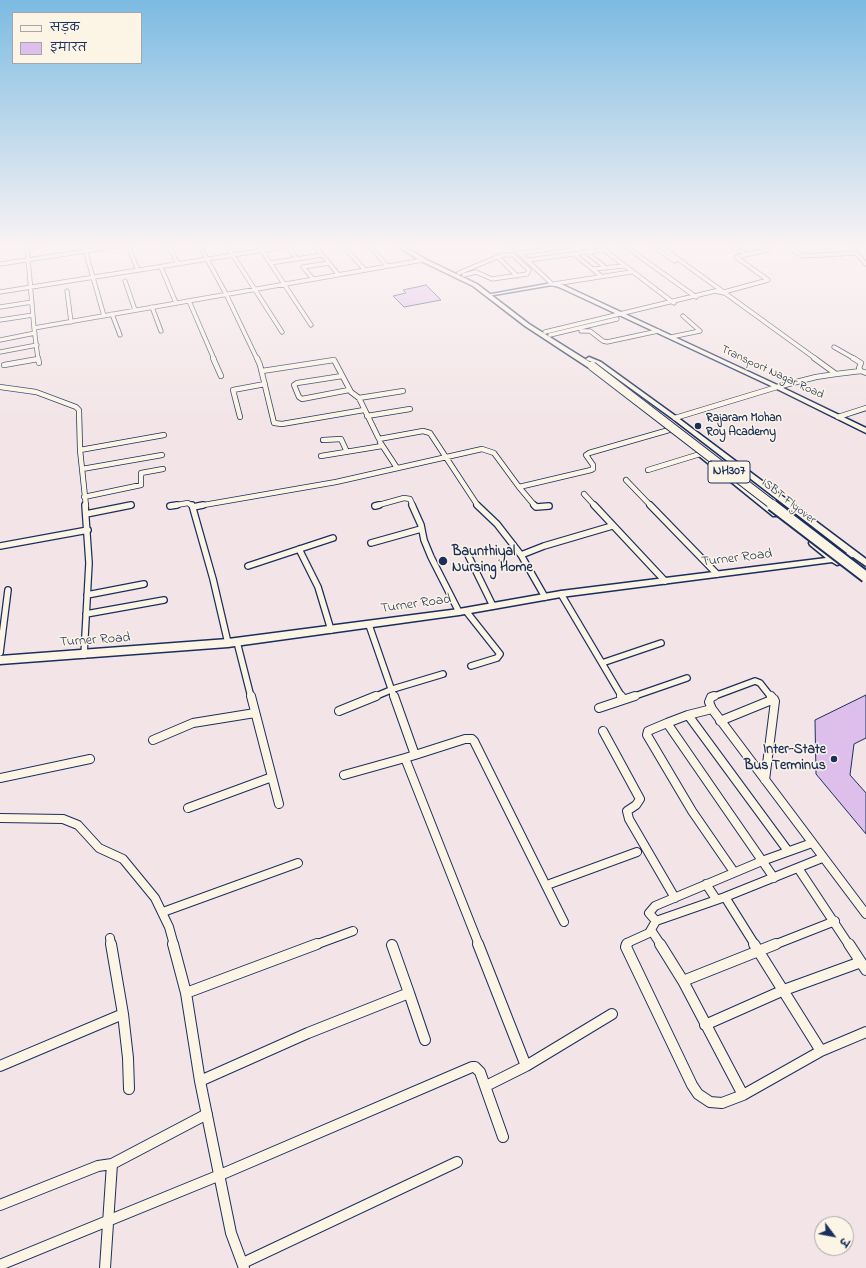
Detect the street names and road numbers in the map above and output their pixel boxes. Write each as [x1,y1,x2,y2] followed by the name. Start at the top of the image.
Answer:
[718,343,826,403] street label: Transport Nagar Road
[708,461,750,483] road number: NH307
[758,476,818,528] street label: ISBT Flyover
[701,546,773,572] street label: Turner Road
[380,592,452,618] street label: Turner Road
[59,630,131,652] street label: Turner Road

